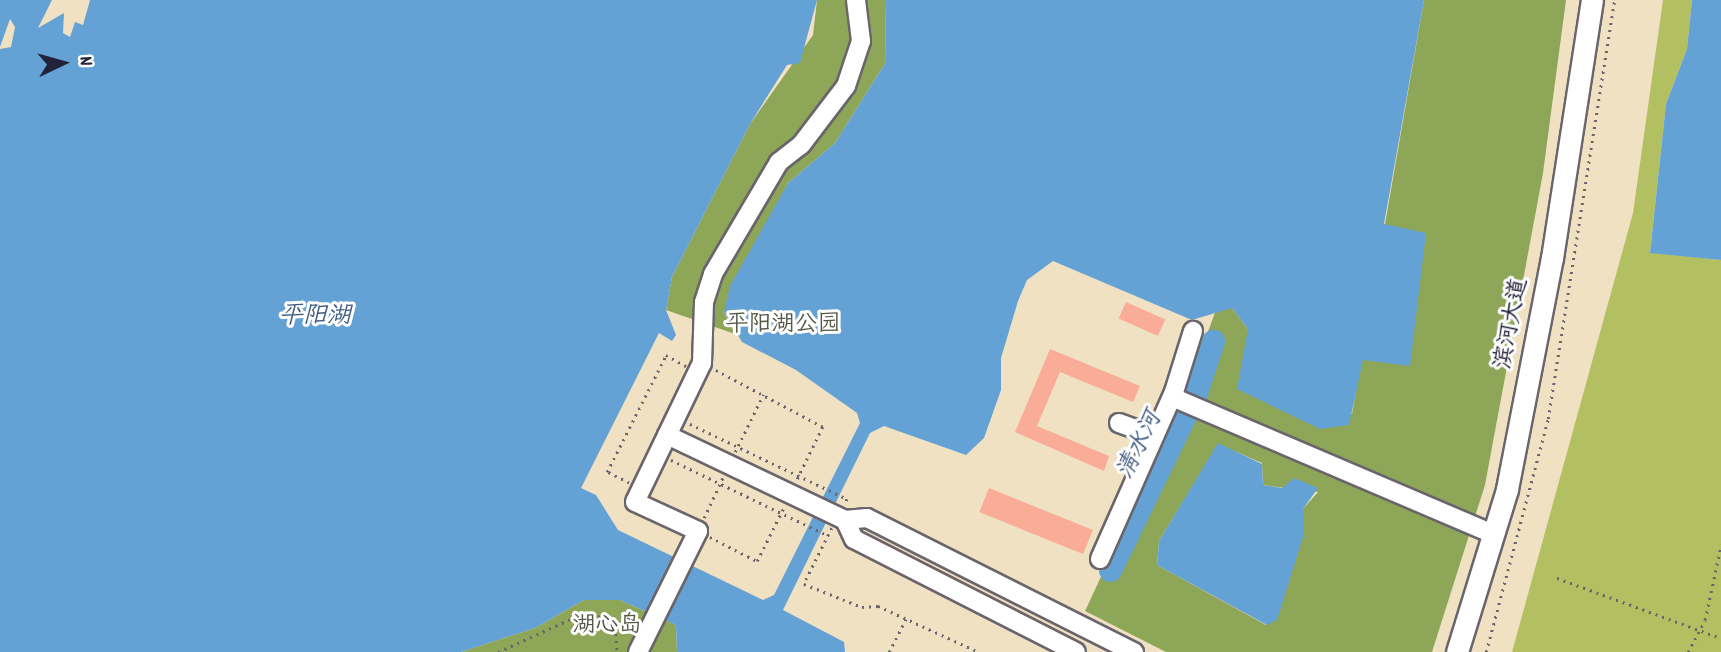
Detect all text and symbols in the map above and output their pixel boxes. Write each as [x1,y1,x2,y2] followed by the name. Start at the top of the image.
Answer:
[28,28,98,98] north arrow
[71,55,98,67] text: N
[1491,276,1535,372] street label: 滨河大道
[279,304,351,332] water label: 平阳湖
[726,312,840,340] park label: 平阳湖公园
[1112,407,1170,485] water label: 清水河
[573,613,641,641] park label: 湖心岛

